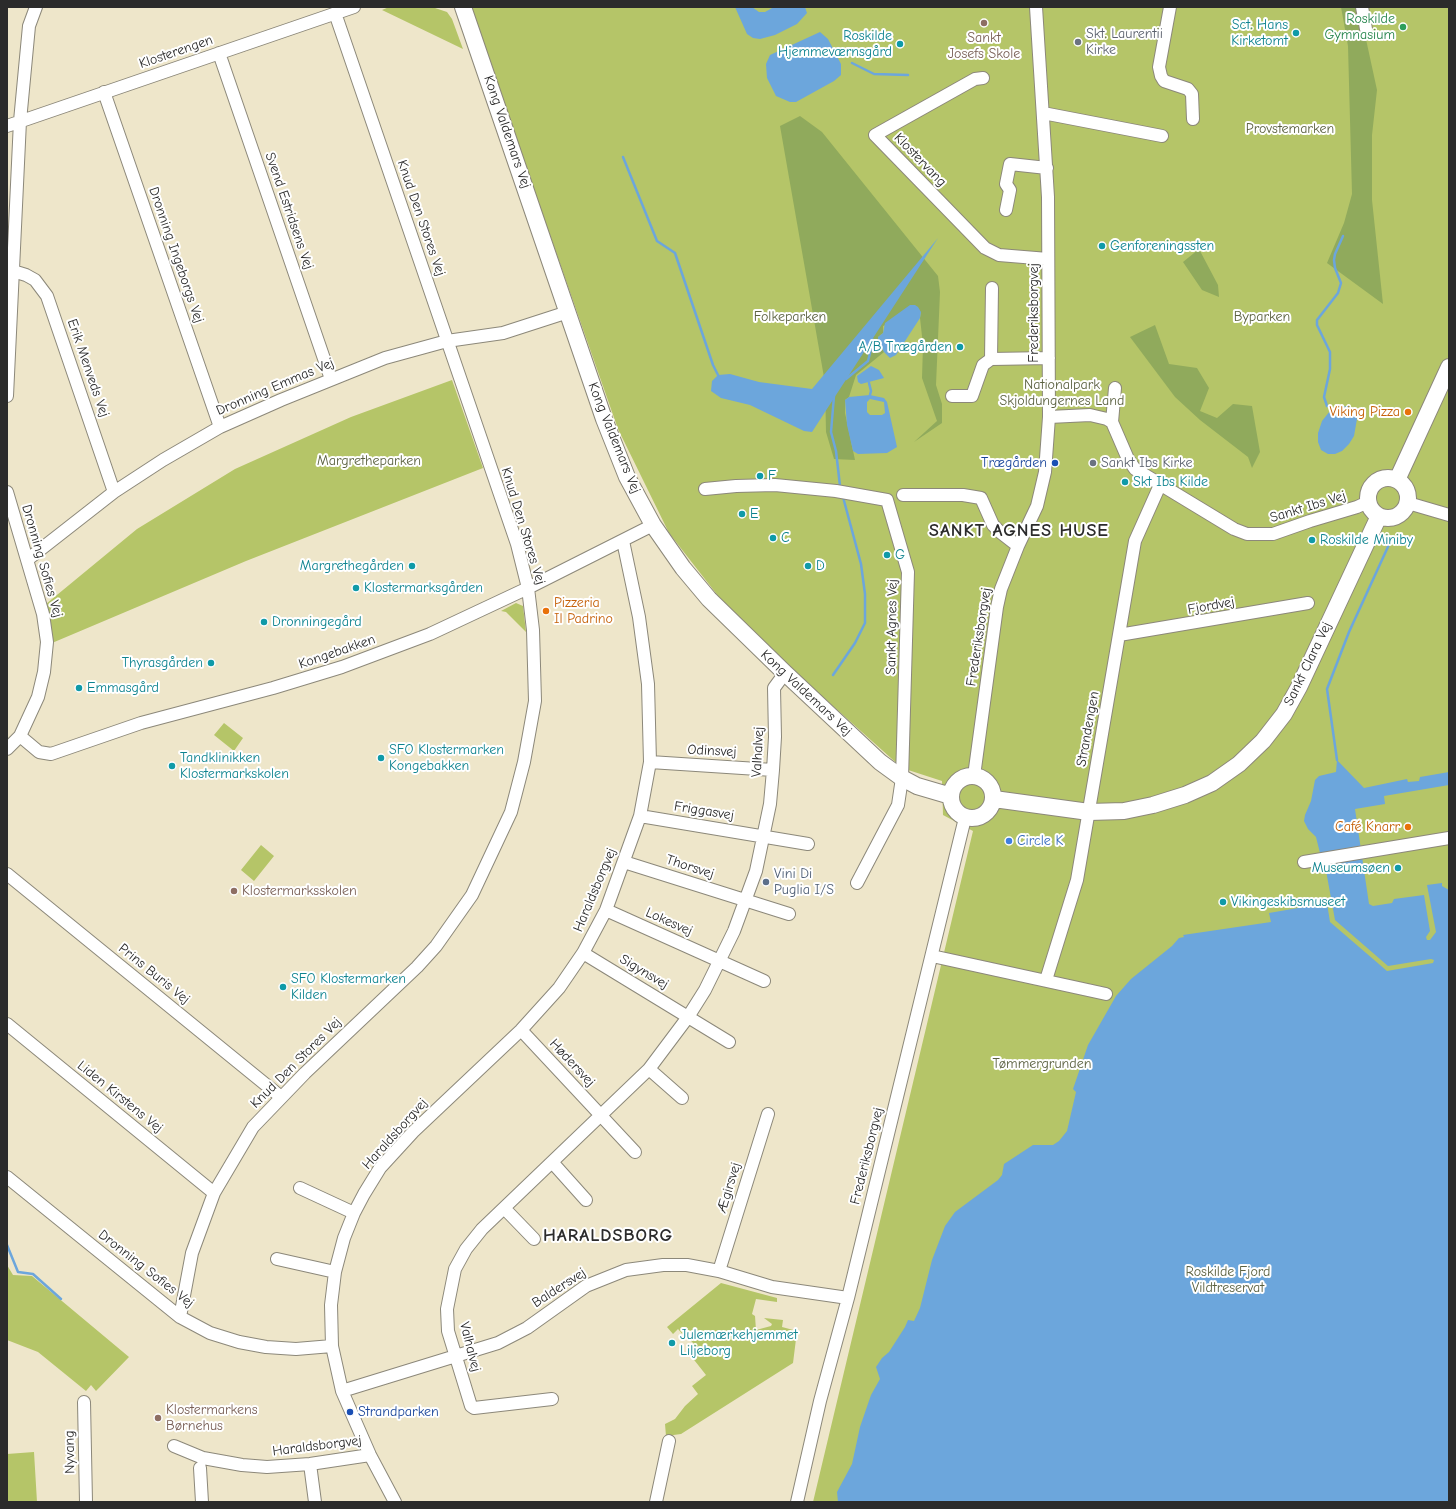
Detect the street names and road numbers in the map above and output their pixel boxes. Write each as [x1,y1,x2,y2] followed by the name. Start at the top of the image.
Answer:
[137,32,215,72] street label: Klosterengen
[480,73,534,191] street label: Kong Valdemars Vej
[890,130,950,190] street label: Klostervang
[261,150,317,272] street label: Svend Estridsens Vej
[393,158,449,278] street label: Knud Den Stores Vej
[145,185,207,325] street label: Dronning Ingeborgs Vej
[1026,263,1042,363] street label: Frederiksborgvej
[63,317,113,419] street label: Erik Menveds Vej
[214,355,336,419] street label: Dronning Emmas Vej
[584,380,644,496] street label: Kong Valdemars Vej
[497,465,549,587] street label: Knud Den Stores Vej
[1268,487,1348,527] street label: Sankt Ibs Vej
[18,503,66,619] street label: Dronning Sofies Vej
[883,579,901,675] street label: Sankt Agnes Vej
[963,587,995,687] street label: Frederiksborgvej
[1186,594,1236,618] street label: Fjordvej
[1280,619,1336,709] street label: Sankt Clara Vej
[296,631,378,673] street label: Kongebakken
[757,646,855,740] street label: Kong Valdemars Vej
[1073,690,1103,768] street label: Strandengen
[748,726,768,778] street label: Valhalvej
[687,741,737,761] street label: Odinsvej
[673,798,735,824] street label: Friggasvej
[570,846,620,934] street label: Haraldsborgvej
[664,851,716,883] street label: Thorsvej
[643,904,695,940] street label: Lokesvej
[115,940,193,1008] street label: Prins Buris Vej
[617,951,671,993] street label: Sigynsvej
[247,1014,345,1112] street label: Knud Den Stores Vej
[546,1036,598,1090] street label: Hødersvej
[74,1057,166,1137] street label: Liden Kirstens Vej
[359,1095,431,1173] street label: Haraldsborgvej
[847,1106,887,1206] street label: Frederiksborgvej
[713,1160,745,1216] street label: Ægirsvej
[95,1226,197,1312] street label: Dronning Sofies Vej
[529,1264,589,1312] street label: Baldersvej
[456,1320,484,1374] street label: Valhalvej
[61,1430,79,1474] street label: Nyvang
[272,1432,362,1460] street label: Haraldsborgvej

